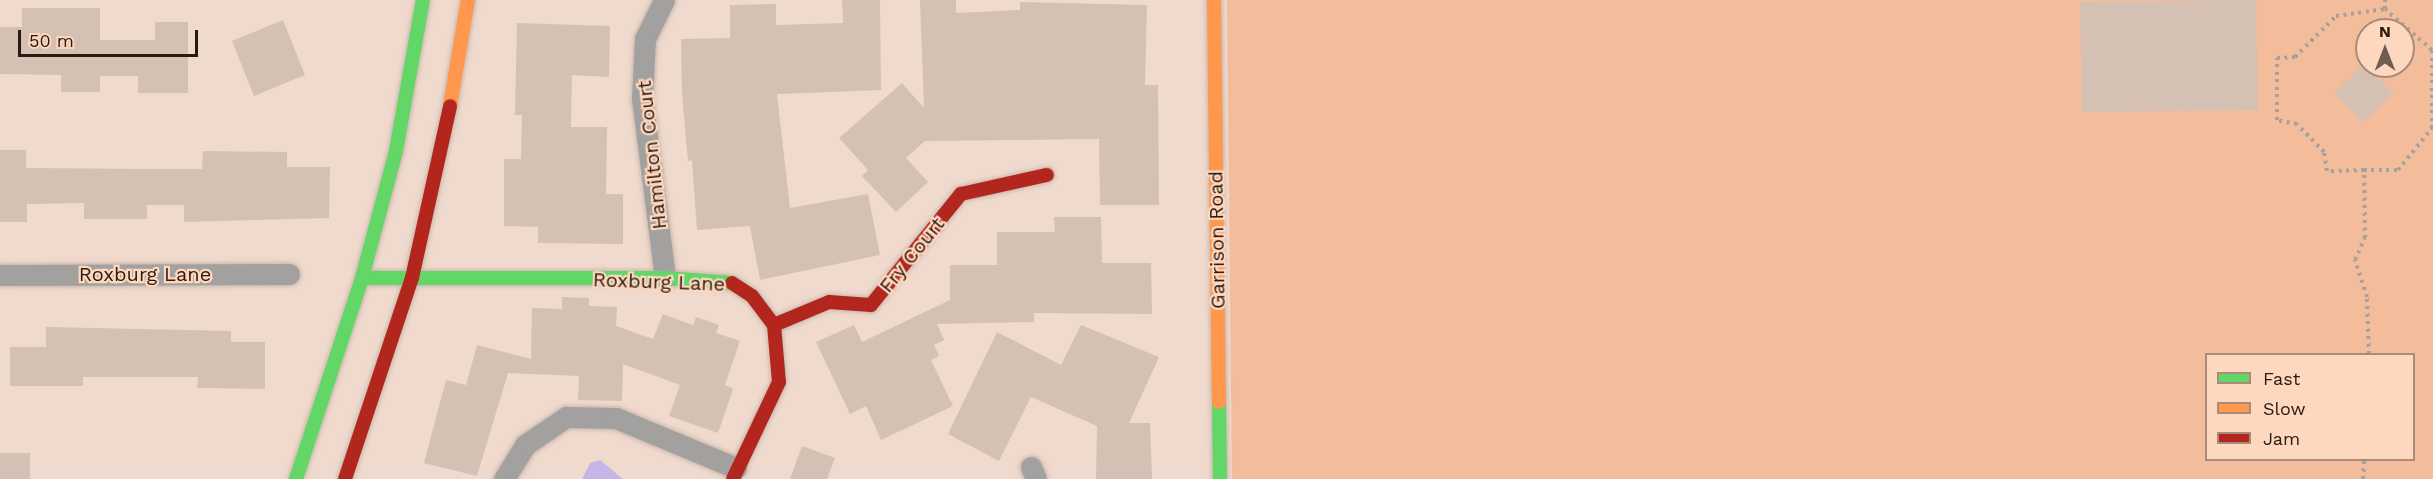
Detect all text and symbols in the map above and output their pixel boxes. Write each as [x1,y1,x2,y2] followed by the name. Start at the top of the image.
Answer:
[21,18,201,56] scale bar
[2355,18,2415,78] north arrow
[2379,22,2391,41] text: N
[29,30,74,51] text: 50 m
[632,79,672,231] street label: Hamilton Court
[1204,171,1230,309] street label: Garrison Road
[874,212,950,298] street label: Fry Court
[79,262,211,286] street label: Roxburg Lane
[592,268,726,296] street label: Roxburg Lane
[2205,353,2415,461] legend
[2263,368,2300,389] text: Fast
[2263,398,2306,419] text: Slow
[2263,428,2300,449] text: Jam

